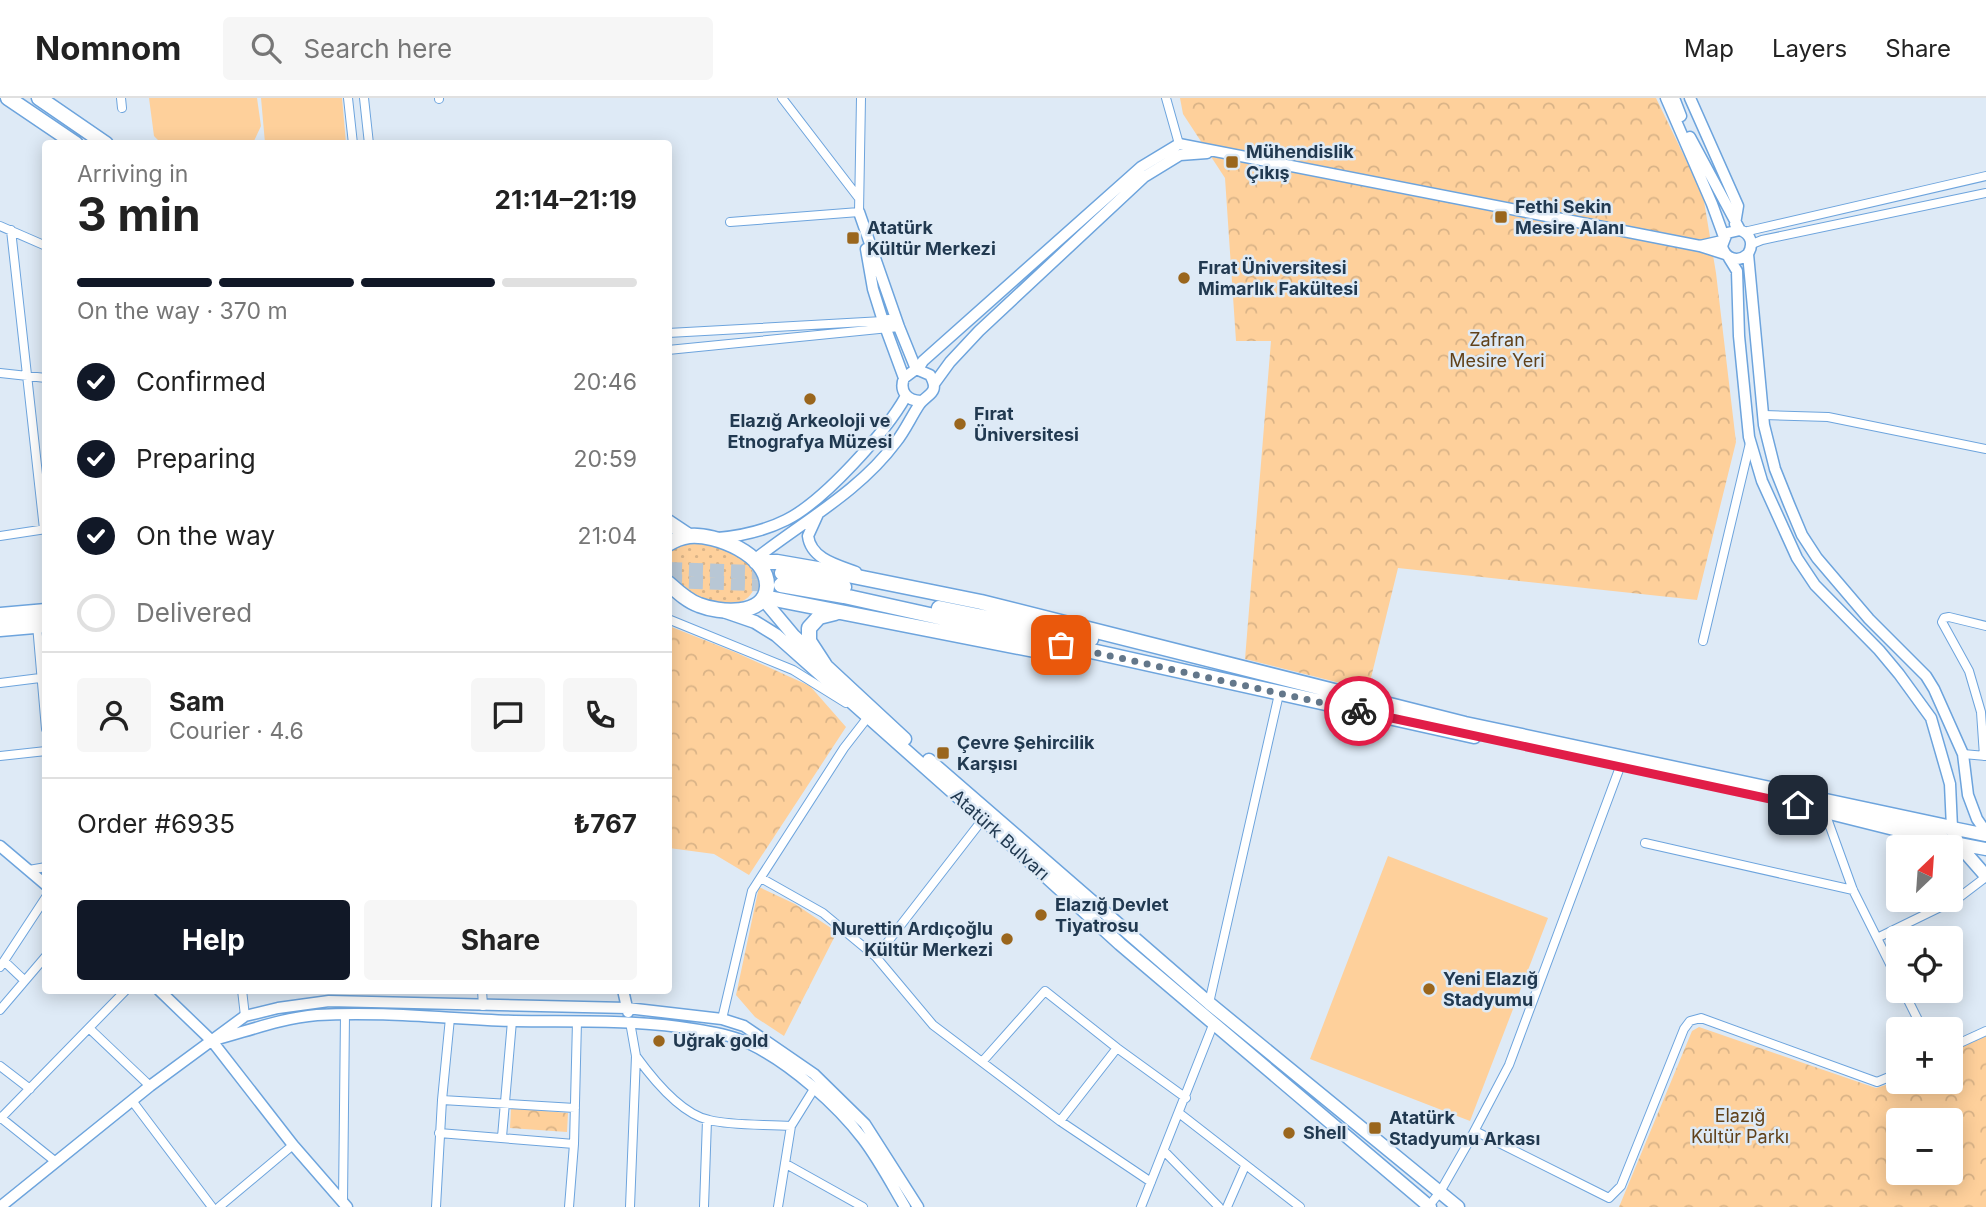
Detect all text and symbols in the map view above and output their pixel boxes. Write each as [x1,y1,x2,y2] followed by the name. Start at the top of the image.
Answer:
[223,17,713,80] search box
[35,28,181,68] text: Nomnom
[247,29,285,67] icon: search
[303,33,452,64] text: Search here
[1684,34,1734,63] text: Map
[1772,34,1847,63] text: Layers
[1885,34,1951,63] text: Share
[1246,141,1354,183] place label: Mühendislik Çıkış
[1224,154,1240,170] marker: Mühendislik Çıkış
[77,160,188,188] text: Arriving in
[495,184,637,215] text: 21:14–21:19
[77,186,201,242] text: 3 min
[1515,196,1624,238] place label: Fethi Sekin Mesire Alanı
[1493,209,1509,225] marker: Fethi Sekin Mesire Alanı
[867,217,996,259] place label: Atatürk Kültür Merkezi
[845,230,861,246] marker: Atatürk Kültür Merkezi
[1198,257,1358,299] place label: Fırat Üniversitesi Mimarlık Fakültesi
[1176,270,1192,286] marker: Fırat Üniversitesi Mimarlık Fakültesi
[77,297,288,325] text: On the way · 370 m
[1449,329,1545,371] park label: Zafran Mesire Yeri
[77,363,115,401] icon: check
[136,366,266,397] text: Confirmed
[573,368,637,396] text: 20:46
[802,391,818,407] marker: Elazığ Arkeoloji ve Etnografya Müzesi
[974,403,1079,445] place label: Fırat Üniversitesi
[728,410,892,452] place label: Elazığ Arkeoloji ve Etnografya Müzesi
[952,416,968,432] marker: Fırat Üniversitesi
[77,440,115,478] icon: check
[136,443,256,474] text: Preparing
[574,445,637,473] text: 20:59
[77,517,115,555] icon: check
[136,520,275,551] text: On the way
[578,522,637,550] text: 21:04
[136,597,252,628] text: Delivered
[1031,615,1091,675] pin
[1042,626,1080,664] icon: bag
[1324,676,1394,746] courier
[77,678,151,752] button: person
[471,678,545,752] button: chat
[563,678,637,752] button: phone
[169,686,225,717] text: Sam
[1340,692,1378,730] icon: bike
[169,717,304,745] text: Courier · 4.6
[957,732,1095,774] place label: Çevre Şehircilik Karşısı
[935,745,951,761] marker: Çevre Şehircilik Karşısı
[1768,775,1828,835] pin
[947,785,1054,884] street label: Atatürk Bulvarı
[1779,786,1817,824] icon: home
[77,808,235,839] text: Order #6935
[574,808,637,839] text: ₺767
[1886,835,1964,912] north arrow
[1886,835,1963,1185] map controls
[1055,894,1169,936] place label: Elazığ Devlet Tiyatrosu
[77,900,350,980] button: Help
[364,900,637,980] button: Share
[1033,907,1049,923] marker: Elazığ Devlet Tiyatrosu
[832,918,993,960] place label: Nurettin Ardıçoğlu Kültür Merkezi
[1886,926,1963,1003] button: locate
[999,931,1015,947] marker: Nurettin Ardıçoğlu Kültür Merkezi
[1443,968,1538,1010] place label: Yeni Elazığ Stadyumu
[1421,981,1437,997] marker: Yeni Elazığ Stadyumu
[1886,1017,1963,1094] button: +
[673,1030,768,1051] place label: Uğrak gold
[651,1033,667,1049] marker: Uğrak gold
[1691,1105,1789,1147] park label: Elazığ Kültür Parkı
[1389,1107,1540,1149] place label: Atatürk Stadyumu Arkası
[1886,1108,1963,1185] button: −
[1367,1120,1383,1136] marker: Atatürk Stadyumu Arkası
[1303,1122,1346,1143] place label: Shell
[1281,1125,1297,1141] marker: Shell

